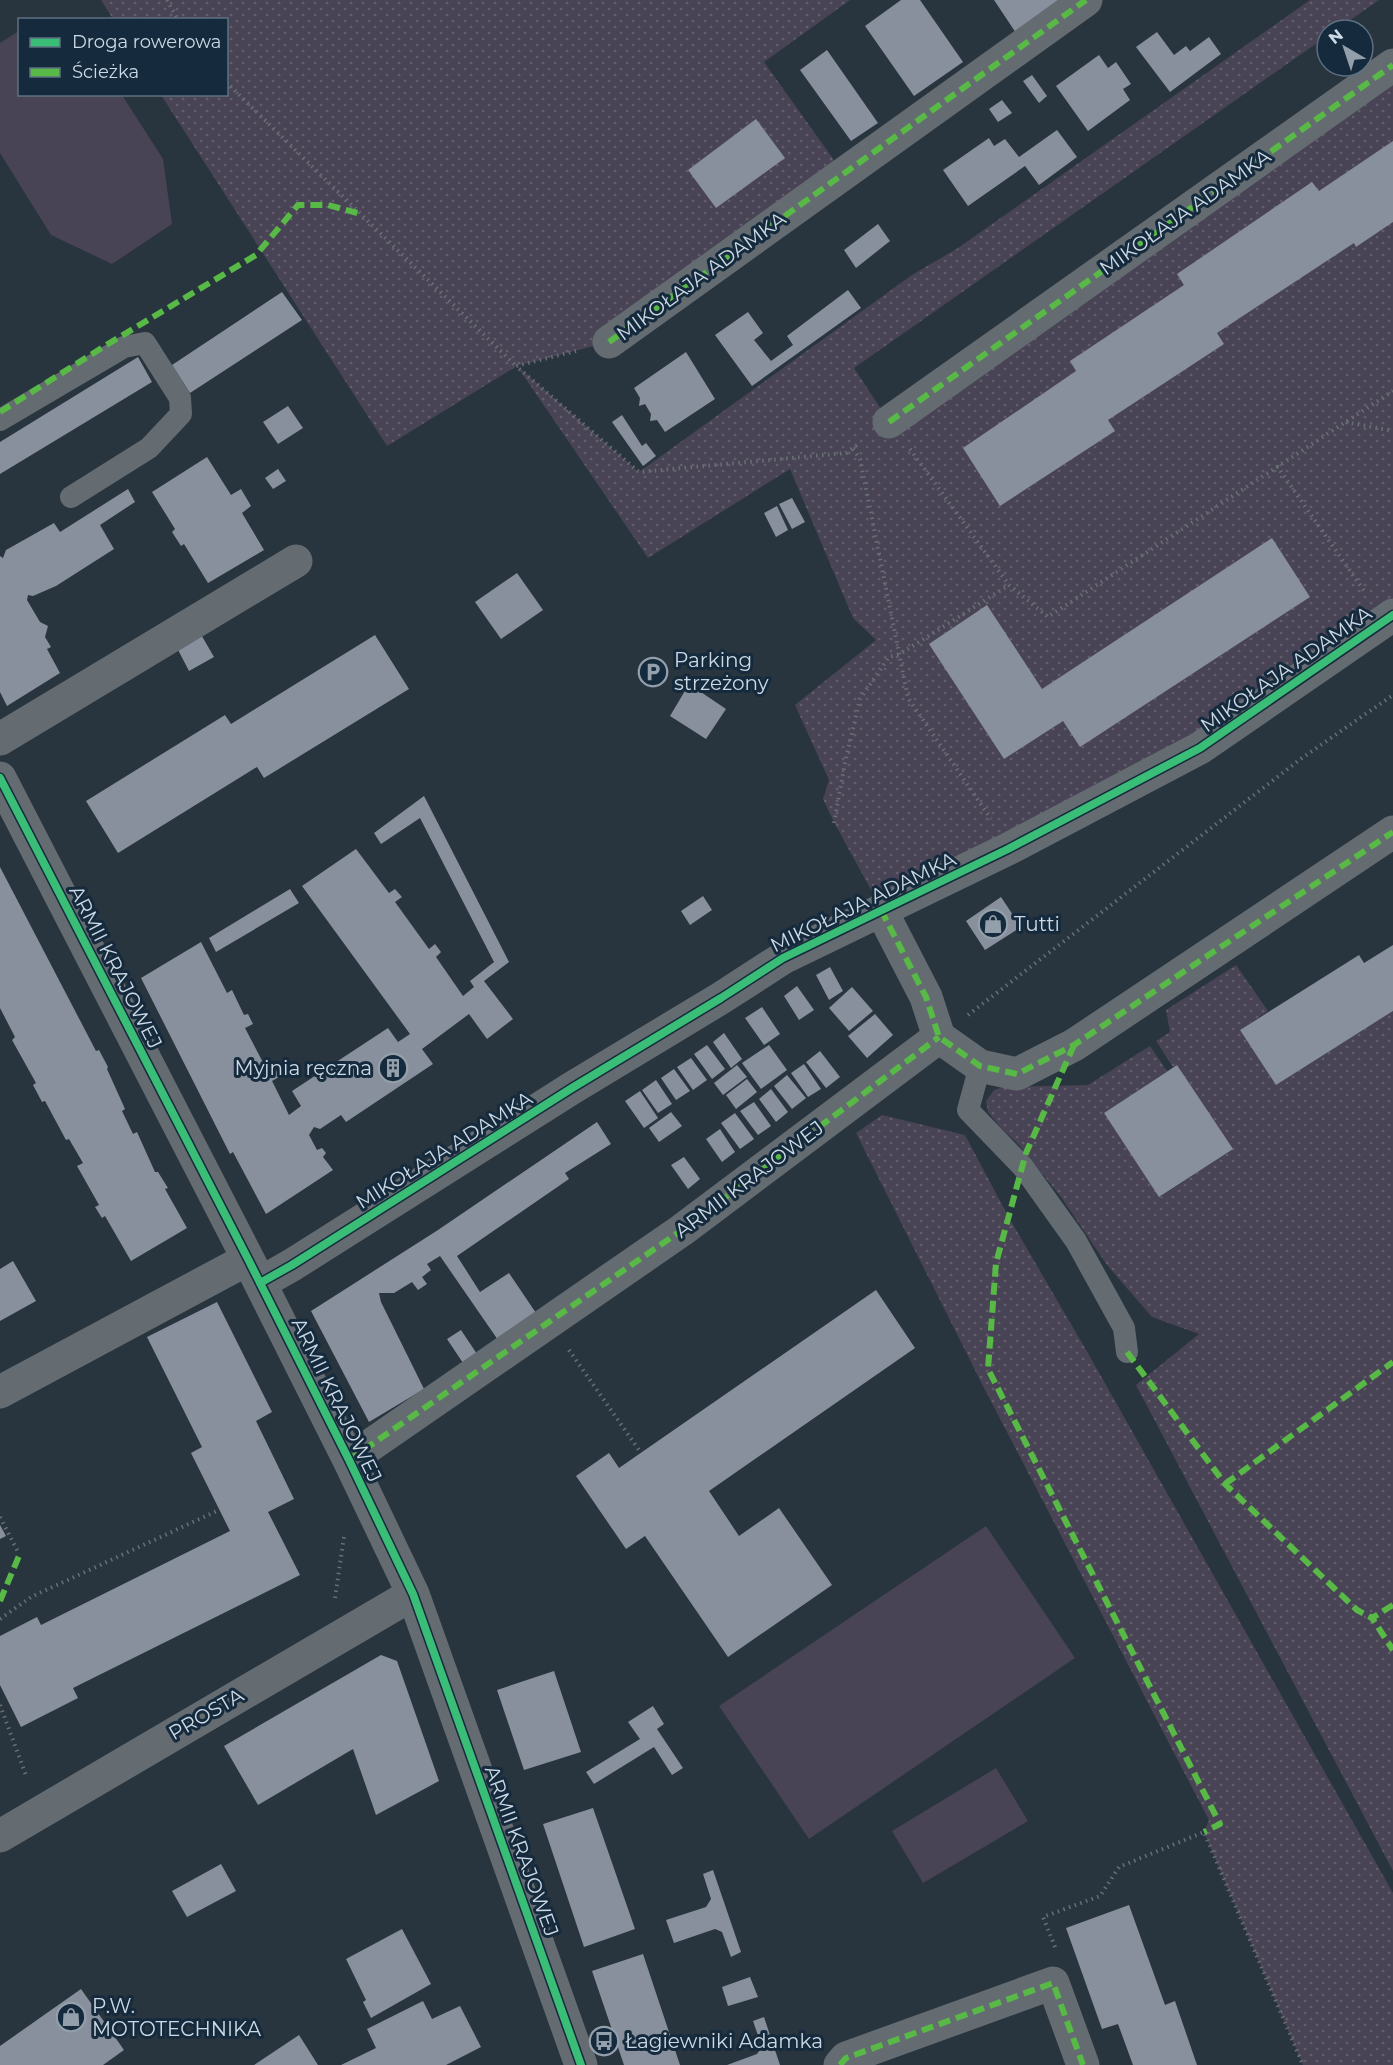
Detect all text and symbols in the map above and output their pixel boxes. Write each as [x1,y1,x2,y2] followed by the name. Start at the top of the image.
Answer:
[18,18,228,96] legend
[1315,18,1375,78] north arrow
[1325,25,1347,48] text: N
[72,31,221,53] text: Droga rowerowa
[72,61,139,83] text: Ścieżka
[1095,143,1276,280] street label: MIKOŁAJA ADAMKA
[612,206,791,345] street label: MIKOŁAJA ADAMKA
[1196,600,1377,737] street label: MIKOŁAJA ADAMKA
[674,648,769,695] place label: Parking strzeżony
[637,656,669,688] parking icon: Parking strzeżony
[766,846,960,957] street label: MIKOŁAJA ADAMKA
[64,881,168,1053] street label: ARMII KRAJOWEJ
[977,908,1009,940] shop icon: Tutti
[1014,912,1060,936] place label: Tutti
[377,1052,409,1084] building icon: Myjnia ręczna
[235,1056,372,1080] place label: Myjnia ręczna
[351,1086,537,1214] street label: MIKOŁAJA ADAMKA
[670,1115,828,1243] street label: ARMII KRAJOWEJ
[287,1314,387,1486] street label: ARMII KRAJOWEJ
[164,1683,248,1745] street label: PROSTA
[480,1762,564,1940] street label: ARMII KRAJOWEJ
[92,1994,262,2041] place label: P.W. MOTOTECHNIKA
[55,2001,87,2033] shop icon: P.W. MOTOTECHNIKA
[588,2025,620,2057] bus stop icon: Łagiewniki Adamka
[625,2029,823,2053] place label: Łagiewniki Adamka

